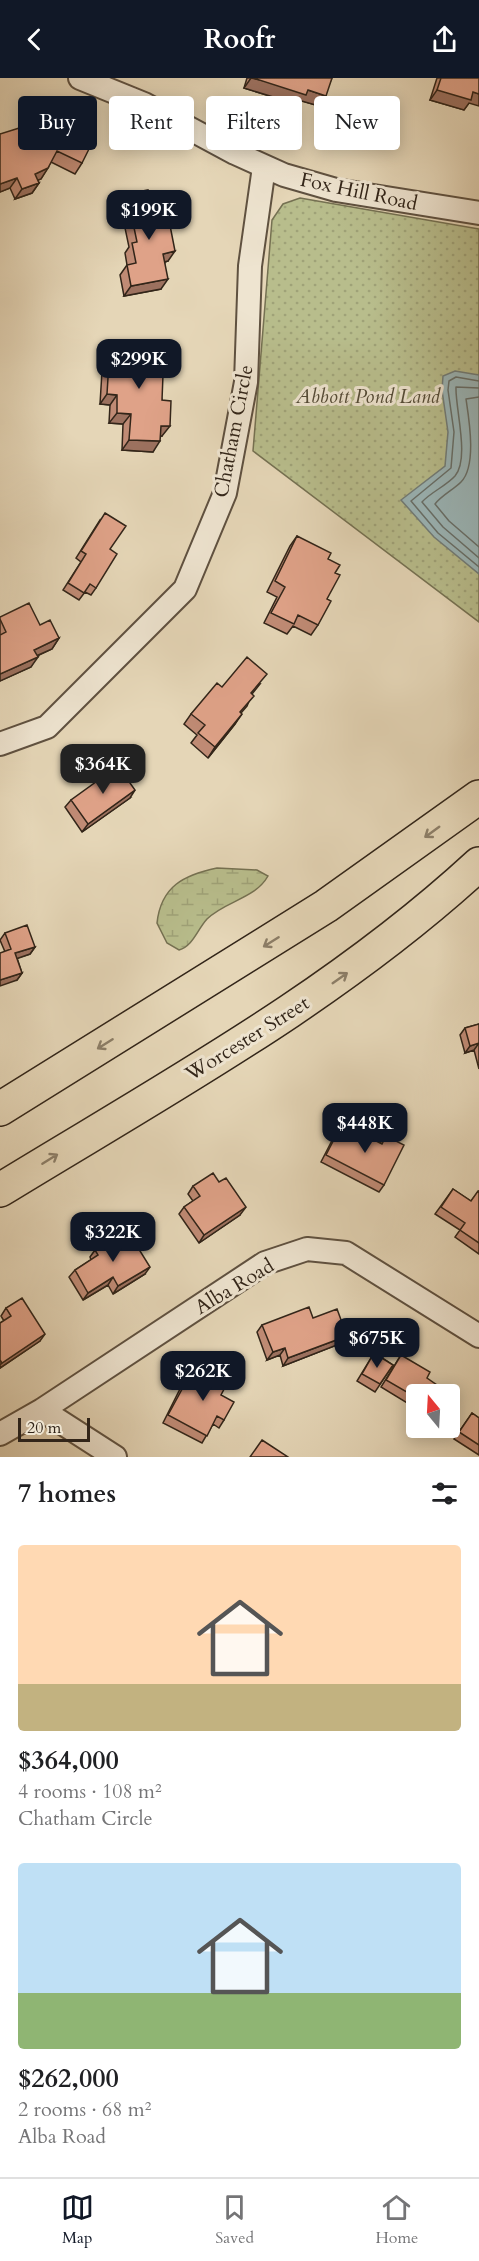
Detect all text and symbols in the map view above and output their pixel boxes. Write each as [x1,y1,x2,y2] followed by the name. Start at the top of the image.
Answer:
[204,21,275,58] text: Roofr
[18,23,51,56] icon: back
[428,23,461,56] icon: share
[18,96,97,150] chip: Buy
[109,96,194,150] chip: Rent
[206,96,302,150] chip: Filters
[314,96,400,150] chip: New
[298,166,420,217] street label: Fox Hill Road
[107,190,191,241] pin: $199K
[120,196,178,223] text: $199K
[97,339,181,390] pin: $299K
[110,345,168,372] text: $299K
[207,362,260,500] street label: Chatham Circle
[295,383,442,410] park label: Abbott Pond Land
[61,744,145,795] pin: $364K
[74,750,132,777] text: $364K
[425,826,441,838] one-way arrow
[263,936,280,948] one-way arrow
[331,972,347,984] one-way arrow
[179,989,315,1088] street label: Worcester Street
[97,1039,114,1051] one-way arrow
[323,1103,407,1154] pin: $448K
[336,1109,394,1136] text: $448K
[41,1153,58,1165] one-way arrow
[71,1212,155,1263] pin: $322K
[84,1218,142,1245] text: $322K
[190,1252,279,1321] street label: Alba Road
[335,1318,419,1369] pin: $675K
[348,1324,406,1351] text: $675K
[161,1351,245,1402] pin: $262K
[174,1357,232,1384] text: $262K
[406,1384,460,1438] north arrow
[406,1384,460,1438] map controls
[18,1415,90,1442] scale bar
[27,1417,61,1439] text: 20 m
[18,1476,116,1511] text: 7 homes
[428,1477,461,1510] icon: filters
[186,1584,294,1692] icon: home
[18,1743,119,1778] text: $364,000
[18,1778,162,1805] text: 4 rooms · 108 m²
[18,1805,153,1832] text: Chatham Circle
[186,1902,294,2010] icon: home
[18,2061,119,2096] text: $262,000
[18,2096,151,2123] text: 2 rooms · 68 m²
[18,2123,106,2150] text: Alba Road
[61,2191,94,2249] tab: Map
[215,2191,254,2249] tab: Saved
[375,2191,418,2249] tab: Home

